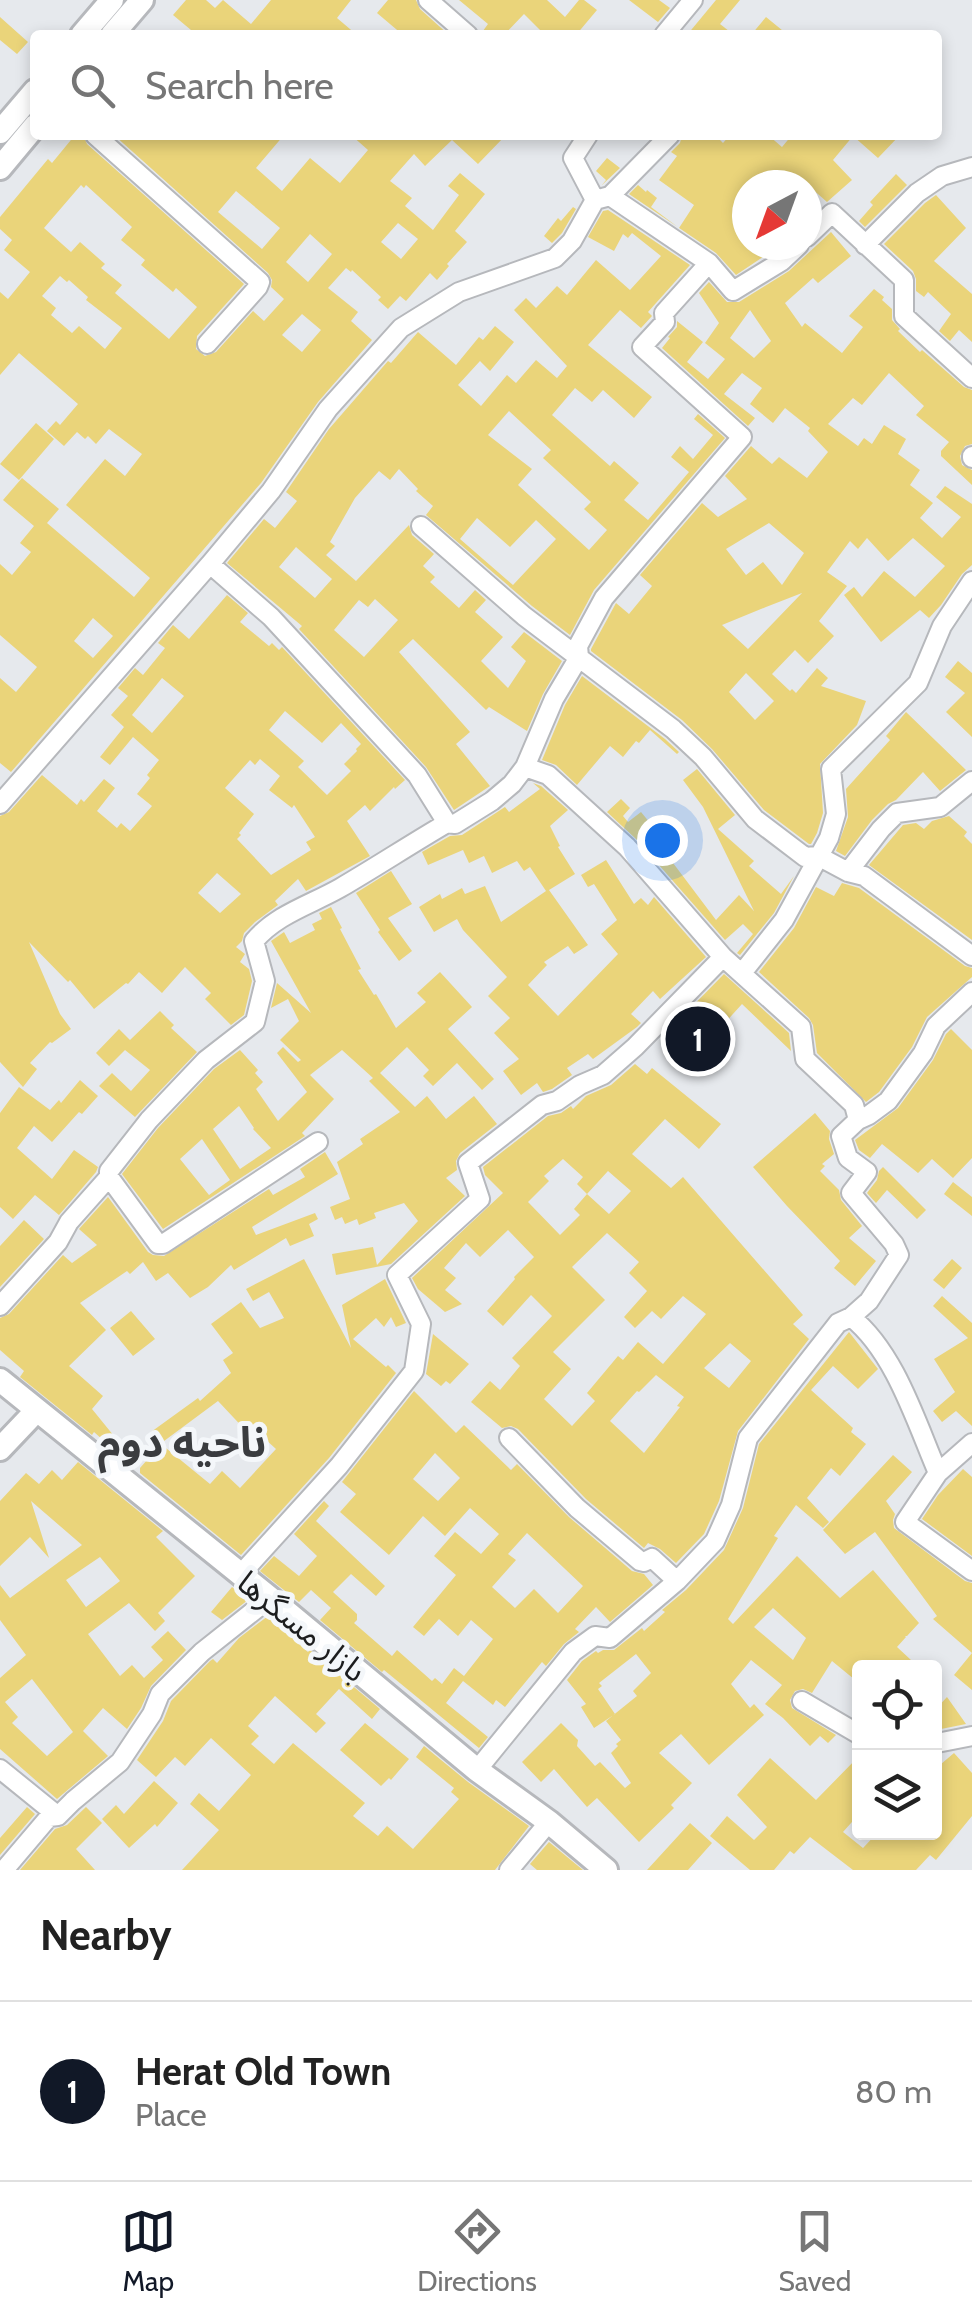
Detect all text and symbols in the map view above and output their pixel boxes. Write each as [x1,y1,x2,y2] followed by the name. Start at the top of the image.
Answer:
[30,30,942,140] search box
[65,58,120,113] icon: search
[145,62,334,109] text: Search here
[732,170,822,260] north arrow
[637,815,688,866] your location
[666,1002,730,1076] pin: 1
[98,1416,266,1474] district label: ناحیه دوم
[230,1562,374,1690] street label: بازار مسگرها
[852,1660,942,1840] map controls
[852,1660,942,1750] button: locate
[852,1750,942,1840] button: layers
[40,1909,172,1961] text: Nearby
[135,2048,391,2095] text: Herat Old Town
[67,2072,78,2111] text: 1
[855,2072,932,2111] text: 80 m
[135,2095,207,2134] text: Place
[121,2204,176,2298] tab: Map
[417,2204,537,2298] tab: Directions
[779,2204,851,2298] tab: Saved

